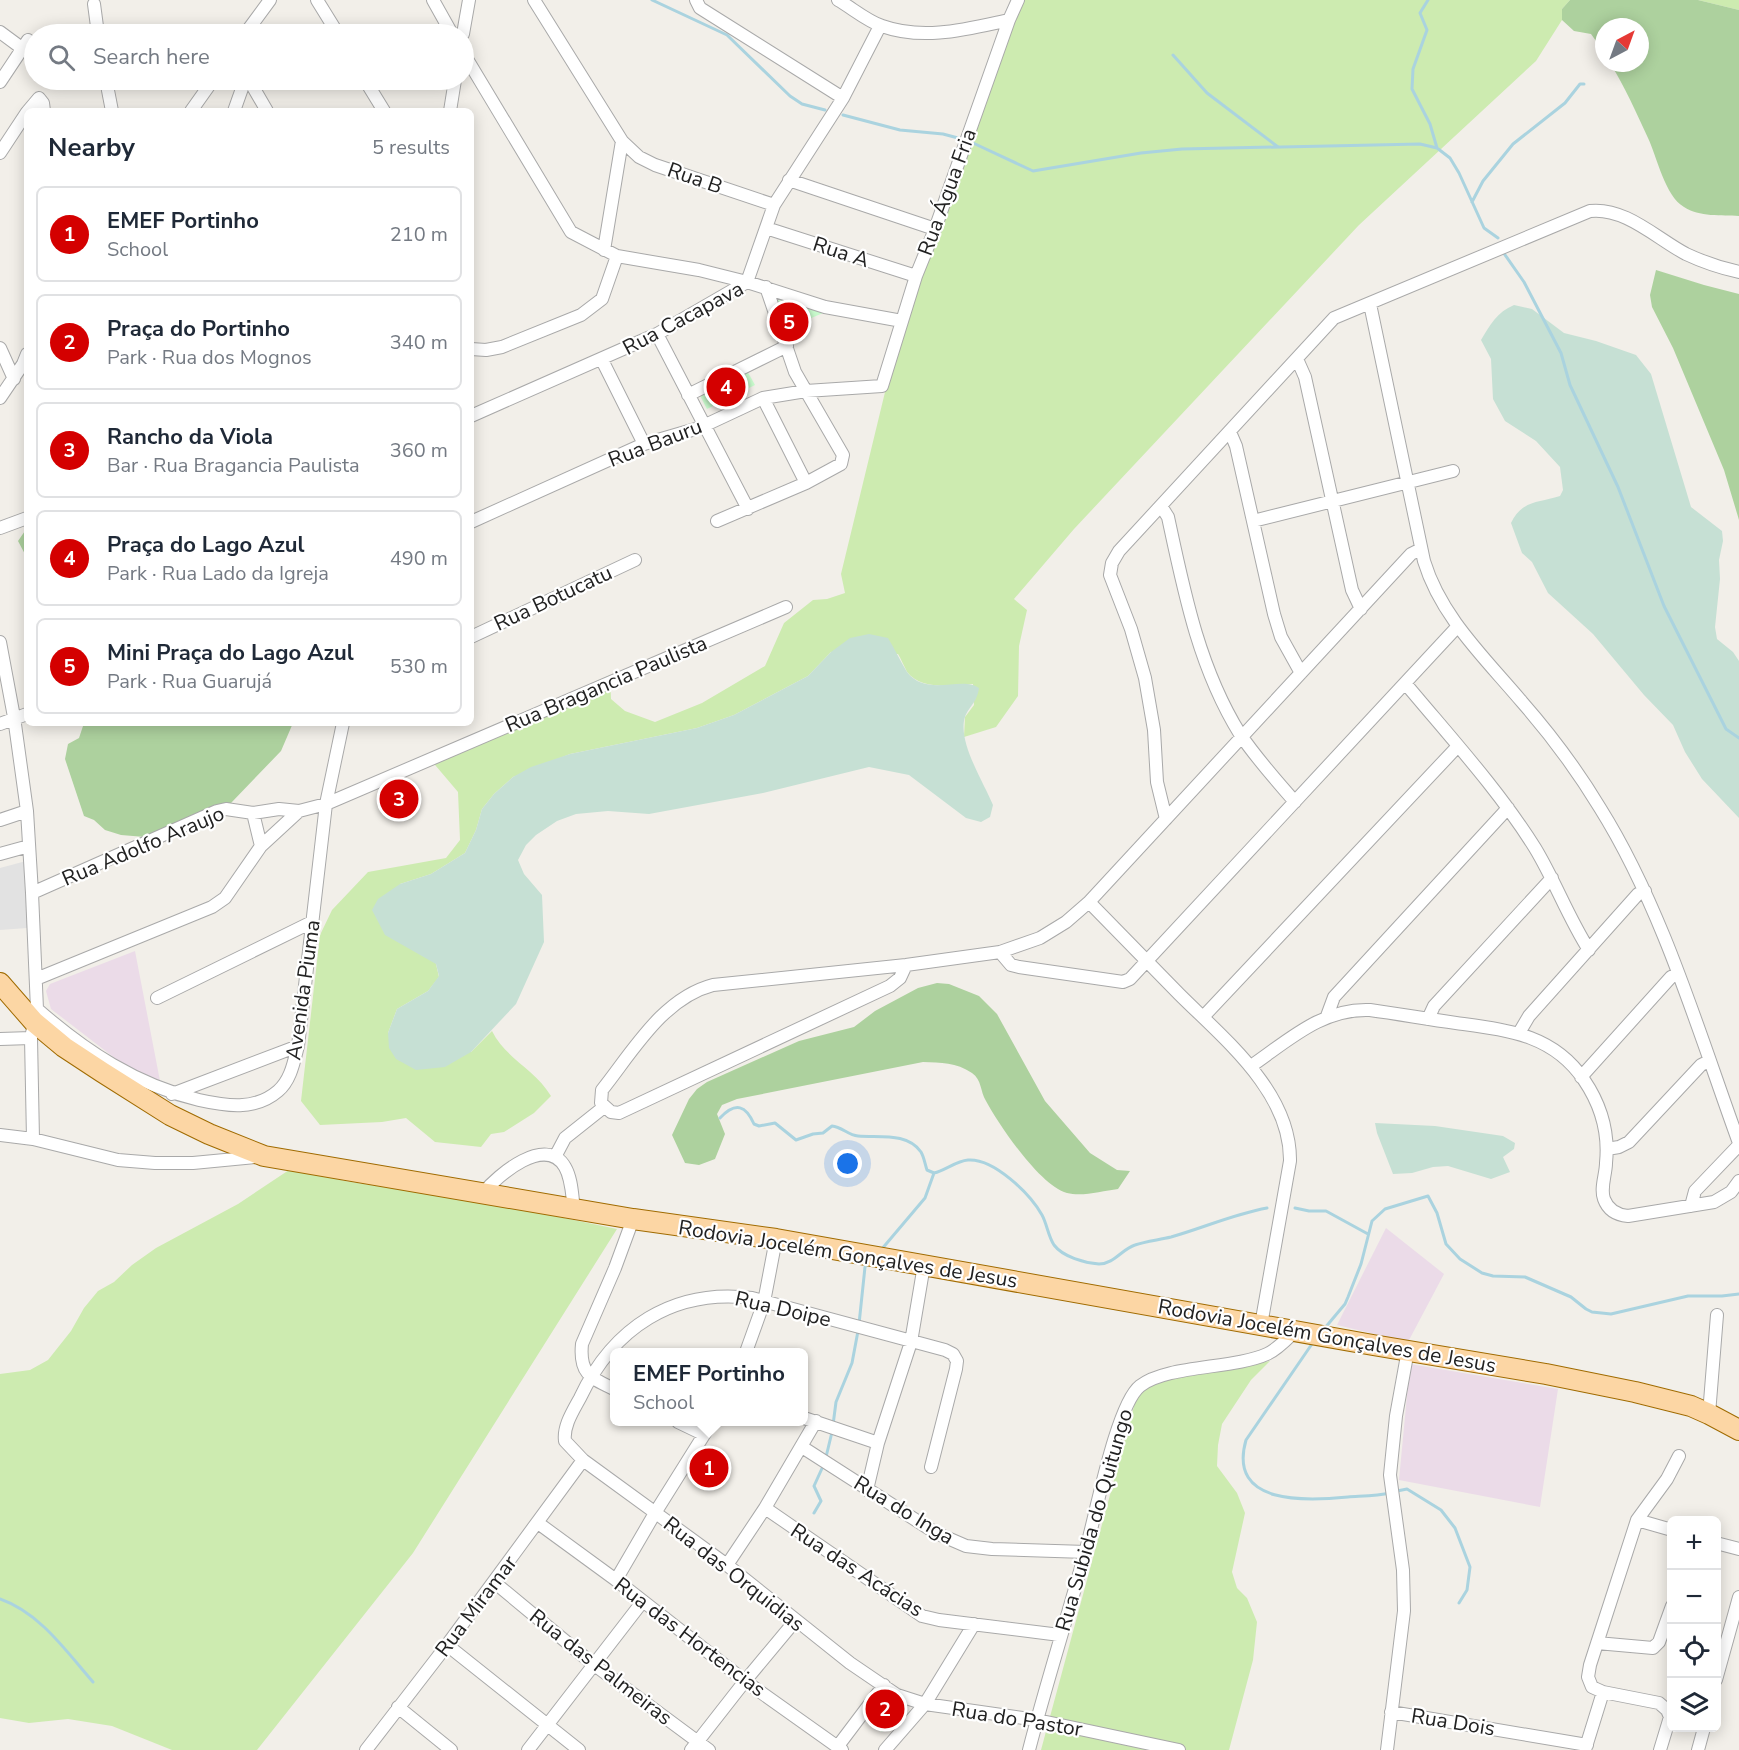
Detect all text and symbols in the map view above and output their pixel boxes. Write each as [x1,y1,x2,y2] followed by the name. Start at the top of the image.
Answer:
[1595,18,1649,72] north arrow
[24,24,474,90] search box
[45,41,78,74] icon: search
[93,42,210,72] text: Search here
[911,125,983,259] street label: Rua Água Fria
[48,130,135,165] text: Nearby
[372,134,450,161] text: 5 results
[664,156,726,200] street label: Rua B
[107,206,259,236] text: EMEF Portinho
[64,221,76,248] text: 1
[390,221,448,248] text: 210 m
[809,230,873,274] street label: Rua A
[107,236,168,263] text: School
[618,274,748,362] street label: Rua Cacapava
[770,300,808,344] pin: 5
[107,314,290,344] text: Praça do Portinho
[64,329,76,356] text: 2
[390,329,448,356] text: 340 m
[107,344,312,371] text: Park · Rua dos Mognos
[706,364,746,410] pin: 4
[604,412,706,474] street label: Rua Bauru
[107,422,273,452] text: Rancho da Viola
[64,437,76,464] text: 3
[390,437,448,464] text: 360 m
[107,452,360,479] text: Bar · Rua Bragancia Paulista
[107,530,305,560] text: Praça do Lago Azul
[64,545,76,572] text: 4
[390,545,448,572] text: 490 m
[489,558,617,638] street label: Rua Botucatu
[107,560,329,587] text: Park · Rua Lado da Igreja
[501,629,711,739] street label: Rua Bragancia Paulista
[107,638,354,668] text: Mini Praça do Lago Azul
[64,653,76,680] text: 5
[390,653,448,680] text: 530 m
[107,668,272,695] text: Park · Rua Guarujá
[380,776,418,822] pin: 3
[58,799,228,893] street label: Rua Adolfo Araujo
[279,918,327,1062] street label: Avenida Piuma
[833,1149,862,1178] your location
[676,1213,1020,1295] street label: Rodovia Jocelém Gonçalves de Jesus
[732,1284,834,1334] street label: Rua Doipe
[1156,1292,1498,1380] street label: Rodovia Jocelém Gonçalves de Jesus
[610,1348,808,1426] popup
[633,1359,785,1389] text: EMEF Portinho
[633,1389,694,1416] text: School
[1049,1406,1139,1634] street label: Rua Subida do Quitungo
[690,1446,728,1490] pin: 1
[849,1469,959,1551] street label: Rua do Inga
[658,1510,810,1638] street label: Rua das Orquidias
[1667,1516,1721,1732] map controls
[1667,1516,1721,1570] button: +
[785,1517,929,1623] street label: Rua das Acácias
[429,1549,524,1662] street label: Rua Miramar
[1667,1570,1721,1624] button: −
[608,1571,772,1703] street label: Rua das Hortencias
[524,1602,678,1732] street label: Rua das Palmeiras
[1667,1624,1721,1678] button: locate
[1667,1678,1721,1732] button: layers
[866,1686,904,1732] pin: 2
[950,1695,1085,1743] street label: Rua do Pastor
[1409,1702,1497,1742] street label: Rua Dois

